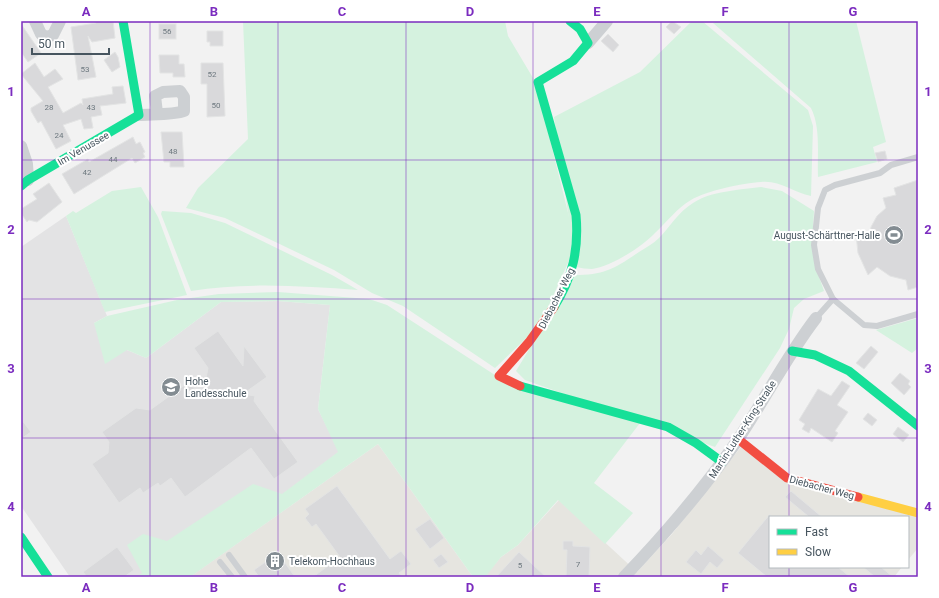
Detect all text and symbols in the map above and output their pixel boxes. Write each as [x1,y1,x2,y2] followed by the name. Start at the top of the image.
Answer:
[82,4,91,19] text: A
[210,4,218,19] text: B
[338,4,347,19] text: C
[466,4,474,19] text: D
[593,4,601,19] text: E
[721,4,729,19] text: F
[849,4,858,19] text: G
[163,27,172,36] house number: 56
[32,30,109,56] scale bar
[38,37,65,51] text: 50 m
[81,65,90,74] house number: 53
[208,70,217,79] house number: 52
[7,84,15,99] text: 1
[924,84,932,99] text: 1
[212,101,221,110] house number: 50
[45,103,54,112] house number: 28
[87,103,96,112] house number: 43
[56,129,111,168] street label: Im Venussee
[55,131,64,140] house number: 24
[169,147,178,156] house number: 48
[109,155,118,164] house number: 44
[83,168,92,177] house number: 42
[7,222,15,237] text: 2
[924,222,932,237] text: 2
[883,224,905,246] sports icon: August-Schärttner-Halle
[774,230,880,241] place label: August-Schärttner-Halle
[536,266,577,331] street label: Diebacher Weg
[7,361,15,376] text: 3
[924,361,932,376] text: 3
[160,376,182,398] school or university icon: Hohe Landesschule
[185,376,247,399] place label: Hohe Landesschule
[707,378,778,480] street label: Martin-Luther-King-Straße
[788,474,856,501] street label: Diebacher Weg
[7,499,15,514] text: 4
[924,499,932,514] text: 4
[769,516,909,568] legend
[805,525,828,539] text: Fast
[805,545,831,559] text: Slow
[264,550,286,572] building icon: Telekom-Hochhaus
[289,556,375,567] place label: Telekom-Hochhaus
[576,560,581,569] house number: 7
[518,561,523,570] house number: 5
[82,580,91,595] text: A
[210,580,218,595] text: B
[338,580,347,595] text: C
[466,580,474,595] text: D
[593,580,601,595] text: E
[721,580,729,595] text: F
[849,580,858,595] text: G

